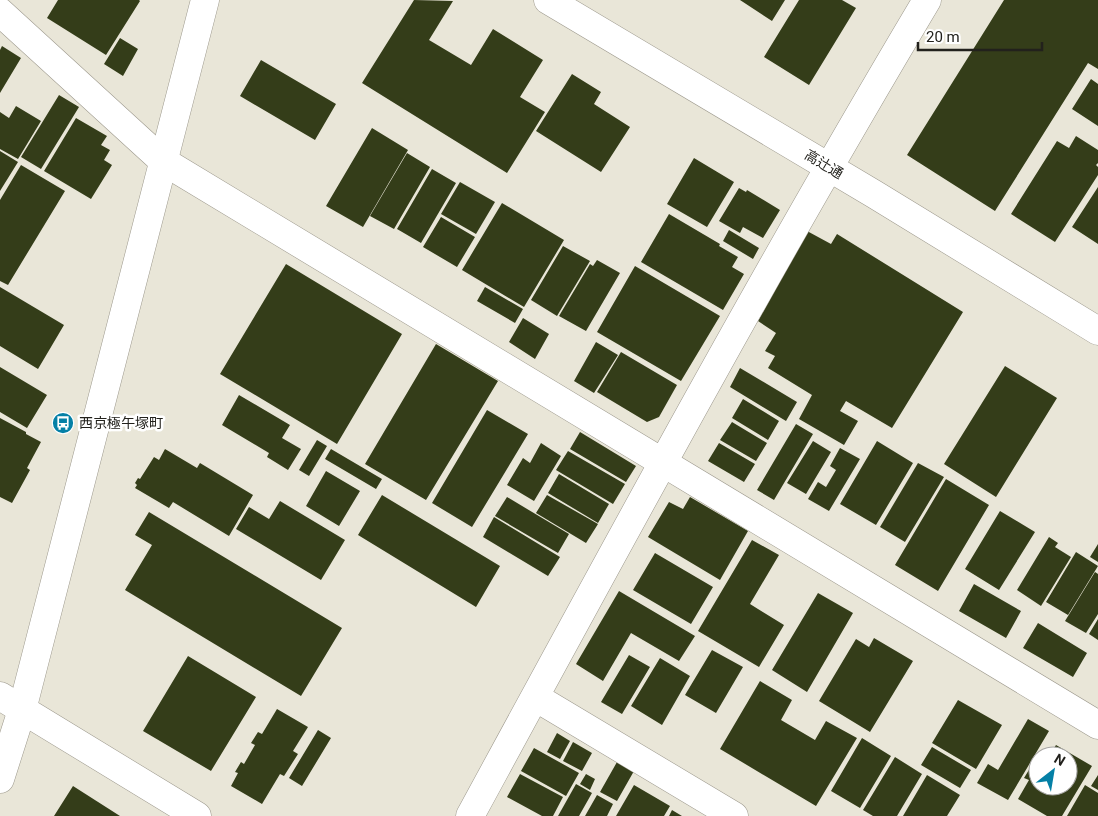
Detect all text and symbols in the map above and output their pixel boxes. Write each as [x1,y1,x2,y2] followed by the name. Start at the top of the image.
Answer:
[918,20,1042,52] scale bar
[926,28,960,46] text: 20 m
[802,146,846,182] street label: 高辻通
[51,411,75,435] bus stop icon: 西京極午塚町
[79,415,163,431] place label: 西京極午塚町
[1028,746,1078,796] north arrow
[1051,750,1068,769] text: N

